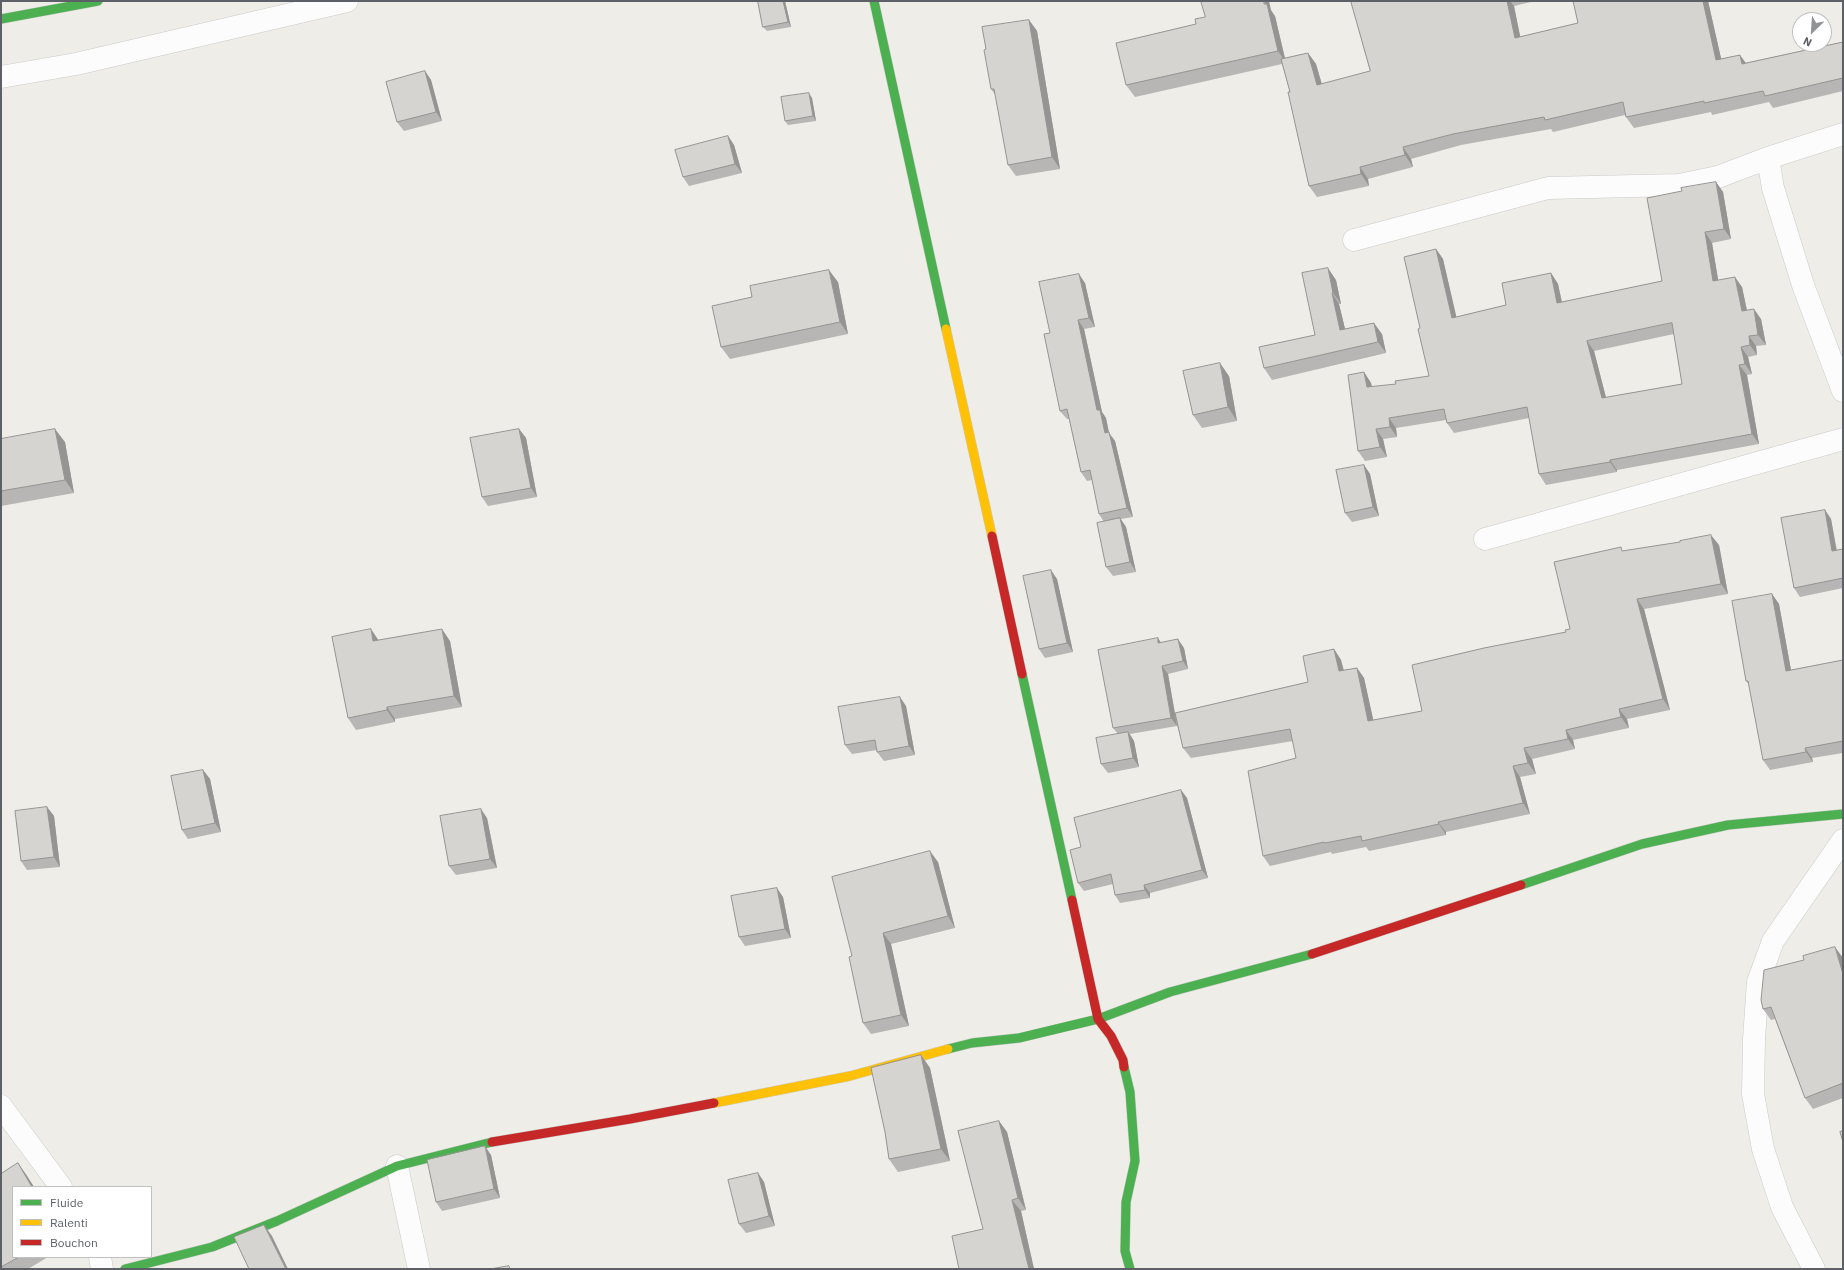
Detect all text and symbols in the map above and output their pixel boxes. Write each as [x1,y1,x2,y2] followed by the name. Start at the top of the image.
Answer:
[1792,12,1832,52] north arrow
[1801,34,1814,50] text: N
[12,1186,152,1258] legend
[50,1195,83,1210] text: Fluide
[50,1215,88,1230] text: Ralenti
[50,1235,98,1250] text: Bouchon

